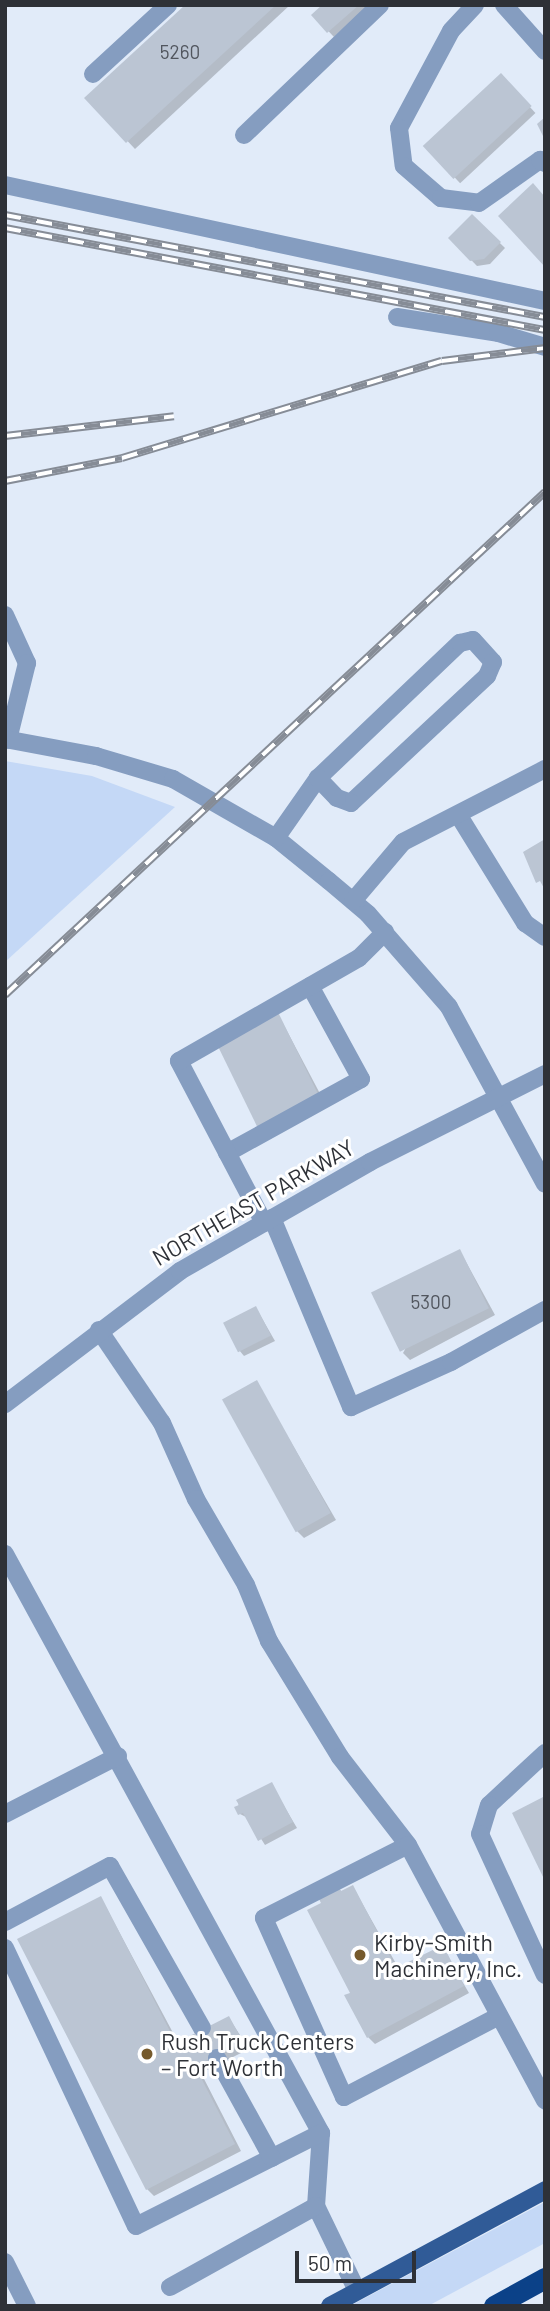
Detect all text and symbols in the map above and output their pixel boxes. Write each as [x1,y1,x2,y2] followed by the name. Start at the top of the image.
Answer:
[160,41,200,63] house number: 5260
[147,1133,359,1271] street label: NORTHEAST PARKWAY
[410,1291,452,1313] house number: 5300
[374,1928,522,1982] place label: Kirby-Smith Machinery, Inc.
[352,1947,368,1963] marker: Kirby-Smith Machinery, Inc.
[161,2027,354,2081] place label: Rush Truck Centers – Fort Worth
[139,2046,155,2062] marker: Rush Truck Centers – Fort Worth
[298,2238,419,2282] scale bar
[308,2250,352,2275] text: 50 m

